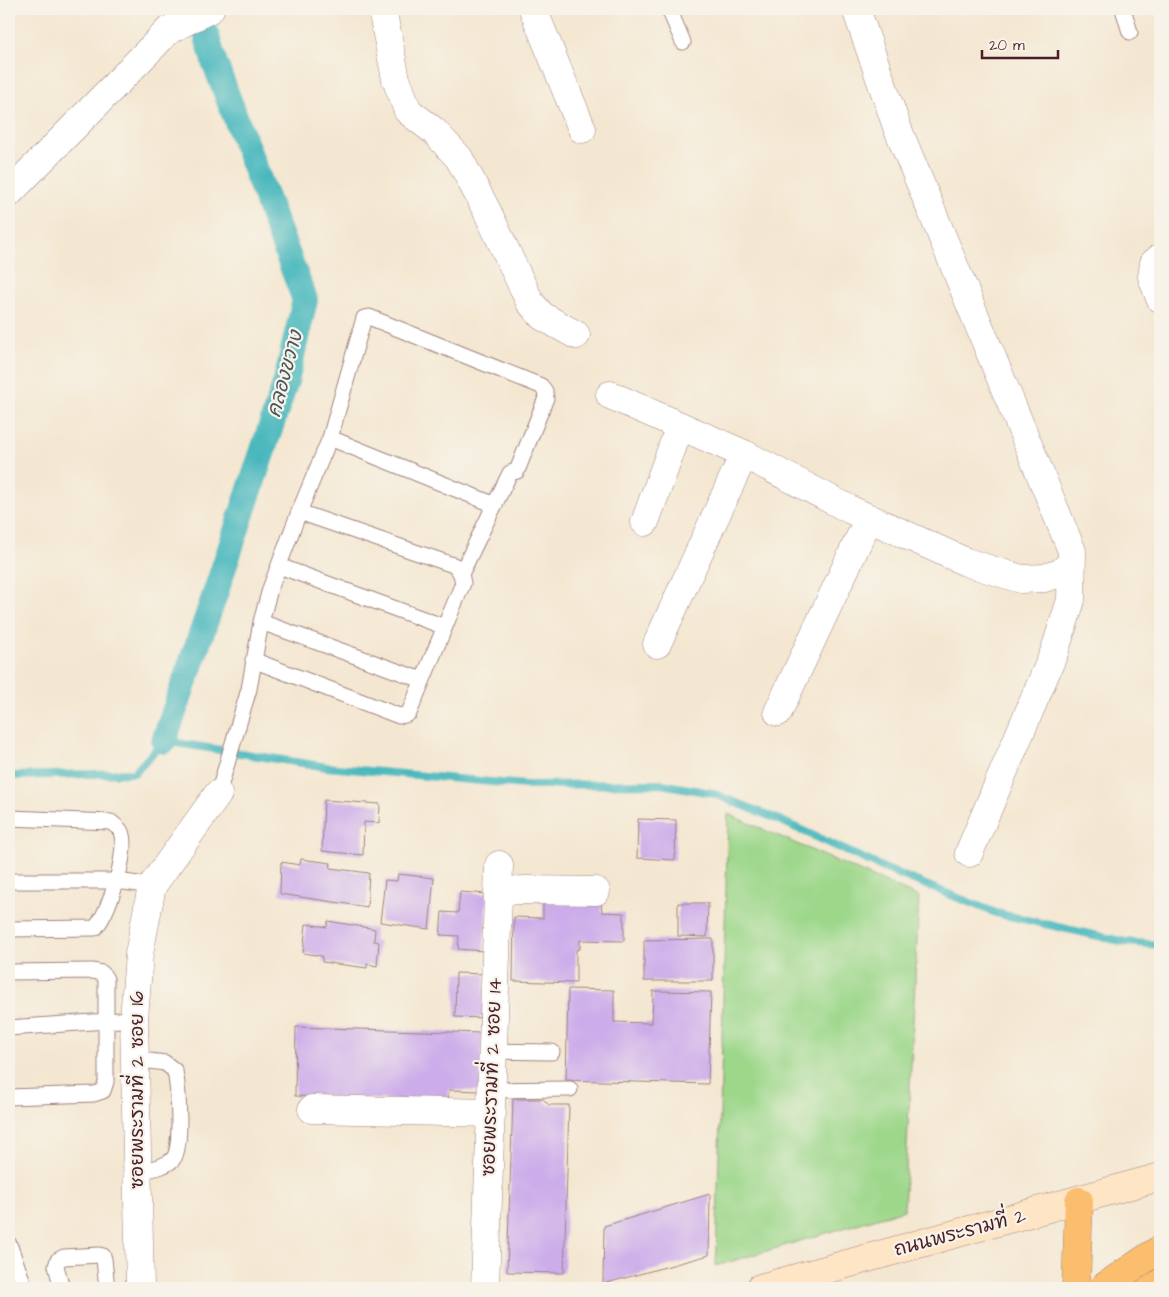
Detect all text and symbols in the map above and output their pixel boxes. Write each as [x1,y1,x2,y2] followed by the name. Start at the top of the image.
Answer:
[982,28,1058,60] scale bar
[989,35,1025,56] text: 20 m
[260,326,310,420] water label: คลองขวาง
[470,977,509,1177] street label: ซอยพระรามที่ 2 ซอย 14
[119,991,151,1189] street label: ซอยพระรามที่ 2 ซอย 16
[890,1198,1029,1264] street label: ถนนพระรามที่ 2

